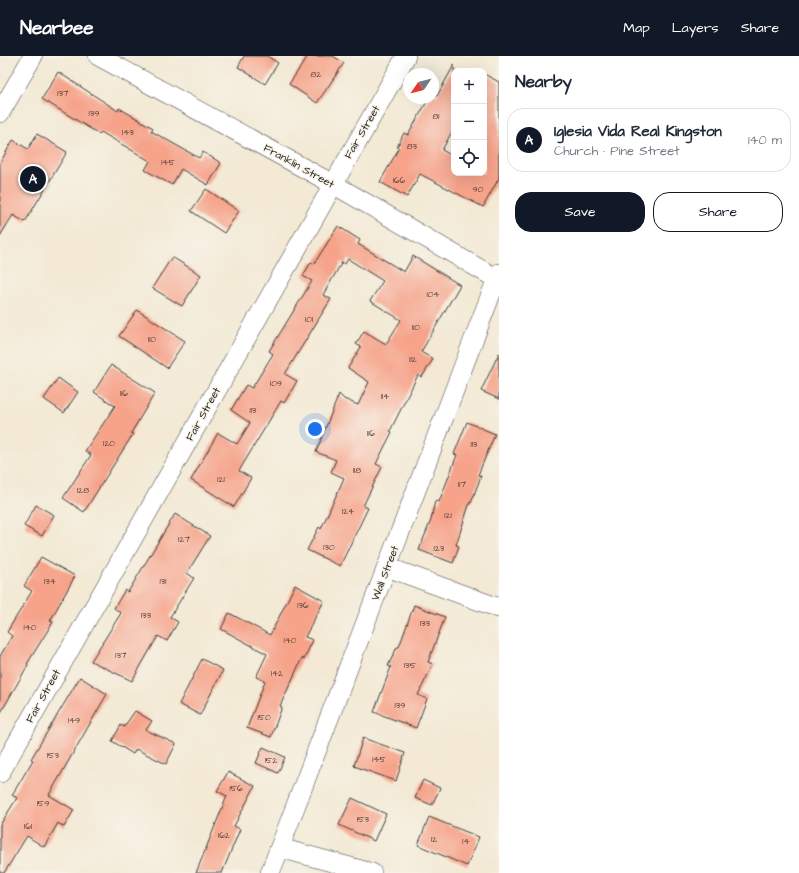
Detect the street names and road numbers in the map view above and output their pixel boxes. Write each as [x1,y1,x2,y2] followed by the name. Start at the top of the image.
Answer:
[341,102,384,161] street label: Fair Street
[261,140,338,192] street label: Franklin Street
[182,384,224,444] street label: Fair Street
[368,543,403,603] street label: Wall Street
[22,666,64,726] street label: Fair Street

